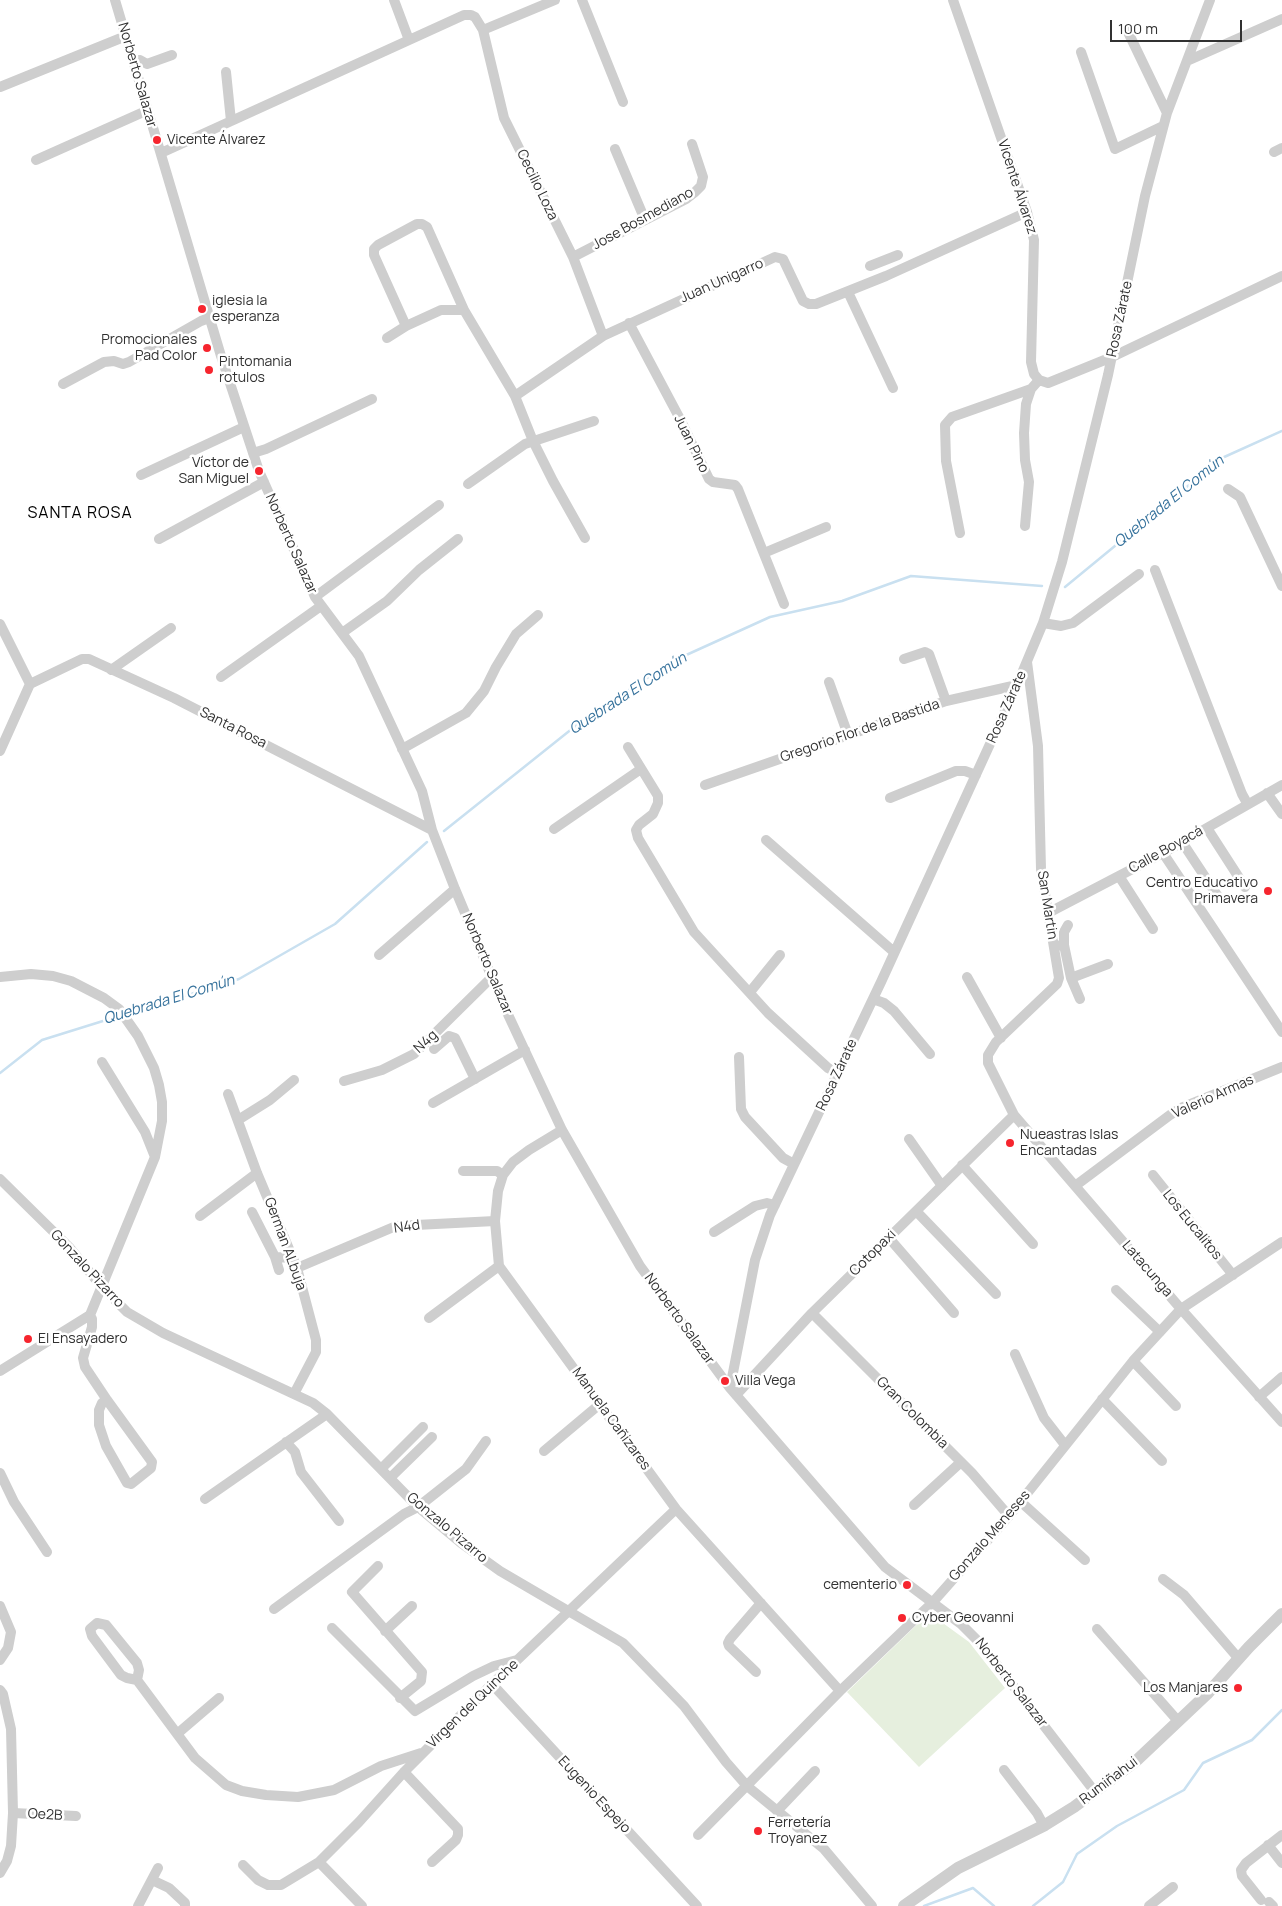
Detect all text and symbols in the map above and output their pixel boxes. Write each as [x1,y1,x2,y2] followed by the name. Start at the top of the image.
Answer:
[1112,10,1244,42] scale bar
[1118,18,1158,39] text: 100 m
[114,21,160,129] street label: Norberto Salazar
[167,132,266,148] place label: Vicente Álvarez
[151,134,163,146] marker: Vicente Álvarez
[994,137,1040,237] street label: Vicente Álvarez
[513,147,561,223] street label: Cecilio Loza
[589,184,697,254] street label: Jose Bosmediano
[678,255,766,307] street label: Juan Unigarro
[1104,279,1136,359] street label: Rosa Zárate
[212,293,280,326] place label: iglesia la esperanza
[196,303,208,315] marker: iglesia la esperanza
[101,332,197,364] place label: Promocionales Pad Color
[201,342,213,354] marker: Promocionales Pad Color
[219,354,292,387] place label: Pintomania rotulos
[203,364,215,376] marker: Pintomania rotulos
[670,412,712,476] street label: Juan Pino
[1110,452,1228,552] water label: Quebrada El Común
[178,455,249,488] place label: Víctor de San Miguel
[253,465,265,477] marker: Víctor de San Miguel
[261,491,321,597] street label: Norberto Salazar
[26,504,134,524] district label: SANTA ROSA
[566,649,690,739] water label: Quebrada El Común
[984,668,1030,746] street label: Rosa Zárate
[778,696,942,766] street label: Gregorio Flor de la Bastida
[197,704,269,752] street label: Santa Rosa
[1126,823,1206,877] street label: Calle Boyacá
[1033,869,1061,941] street label: San Martin
[1146,875,1258,908] place label: Centro Educativo Primavera
[1262,885,1274,897] marker: Centro Educativo Primavera
[458,911,516,1017] street label: Norberto Salazar
[101,971,237,1029] water label: Quebrada El Común
[411,1027,441,1057] street label: N4g
[813,1036,861,1114] street label: Rosa Zárate
[1170,1072,1256,1122] street label: Valerio Armas
[1020,1127,1118,1160] place label: Nueastras Islas Encantadas
[1004,1137,1016,1149] marker: Nueastras Islas Encantadas
[1159,1187,1225,1263] street label: Los Eucalitos
[260,1195,310,1293] street label: German ALbuja
[393,1217,421,1237] street label: N4d
[846,1226,900,1280] street label: Cotopaxi
[47,1227,127,1311] street label: Gonzalo Pizarro
[1118,1238,1176,1300] street label: Latacunga
[640,1270,718,1368] street label: Norberto Salazar
[38,1331,128,1347] place label: El Ensayadero
[22,1333,34,1345] marker: El Ensayadero
[568,1364,654,1474] street label: Manuela Cañizares
[735,1373,795,1389] place label: Villa Vega
[873,1374,951,1452] street label: Gran Colombia
[719,1375,731,1387] marker: Villa Vega
[946,1487,1034,1585] street label: Gonzalo Meneses
[403,1489,491,1567] street label: Gonzalo Pizarro
[823,1577,897,1593] place label: cementerio
[901,1579,913,1591] marker: cementerio
[912,1610,1014,1626] place label: Cyber Geovanni
[896,1612,908,1624] marker: Cyber Geovanni
[971,1635,1051,1731] street label: Norberto Salazar
[424,1656,522,1752] street label: Virgen del Quinche
[1143,1680,1228,1696] place label: Los Manjares
[1232,1682,1244,1694] marker: Los Manjares
[554,1753,634,1837] street label: Eugenio Espejo
[1077,1754,1141,1808] street label: Rumiñahui
[27,1806,63,1824] street label: Oe2B
[768,1815,831,1848] place label: Ferretería Troyanez
[752,1825,764,1837] marker: Ferretería Troyanez

